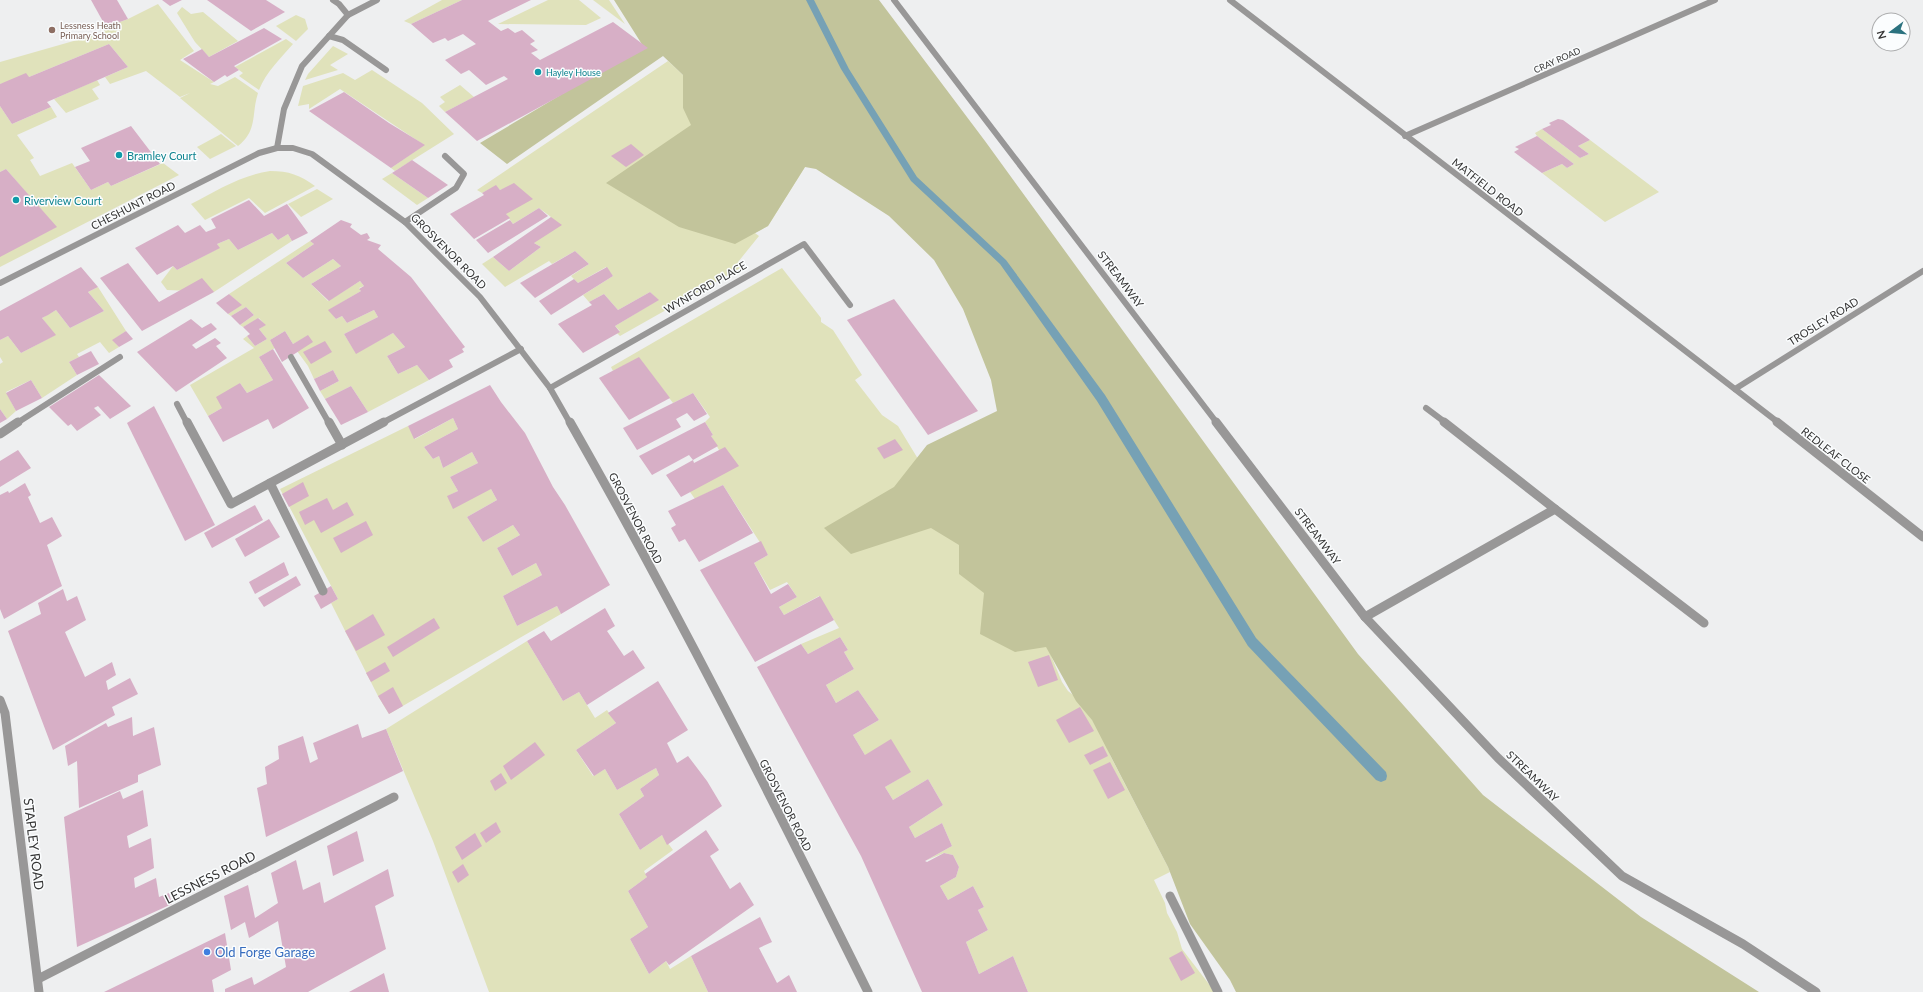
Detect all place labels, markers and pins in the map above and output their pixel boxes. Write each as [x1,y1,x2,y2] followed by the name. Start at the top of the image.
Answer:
[60,20,121,41] place label: Lessness Heath Primary School
[47,25,57,35] marker: Lessness Heath Primary School
[533,67,543,77] marker: Hayley House
[546,67,601,78] place label: Hayley House
[127,149,197,162] place label: Bramley Court
[114,150,124,160] marker: Bramley Court
[24,194,102,207] place label: Riverview Court
[11,195,21,205] marker: Riverview Court
[215,944,315,960] place label: Old Forge Garage
[202,947,212,957] marker: Old Forge Garage

